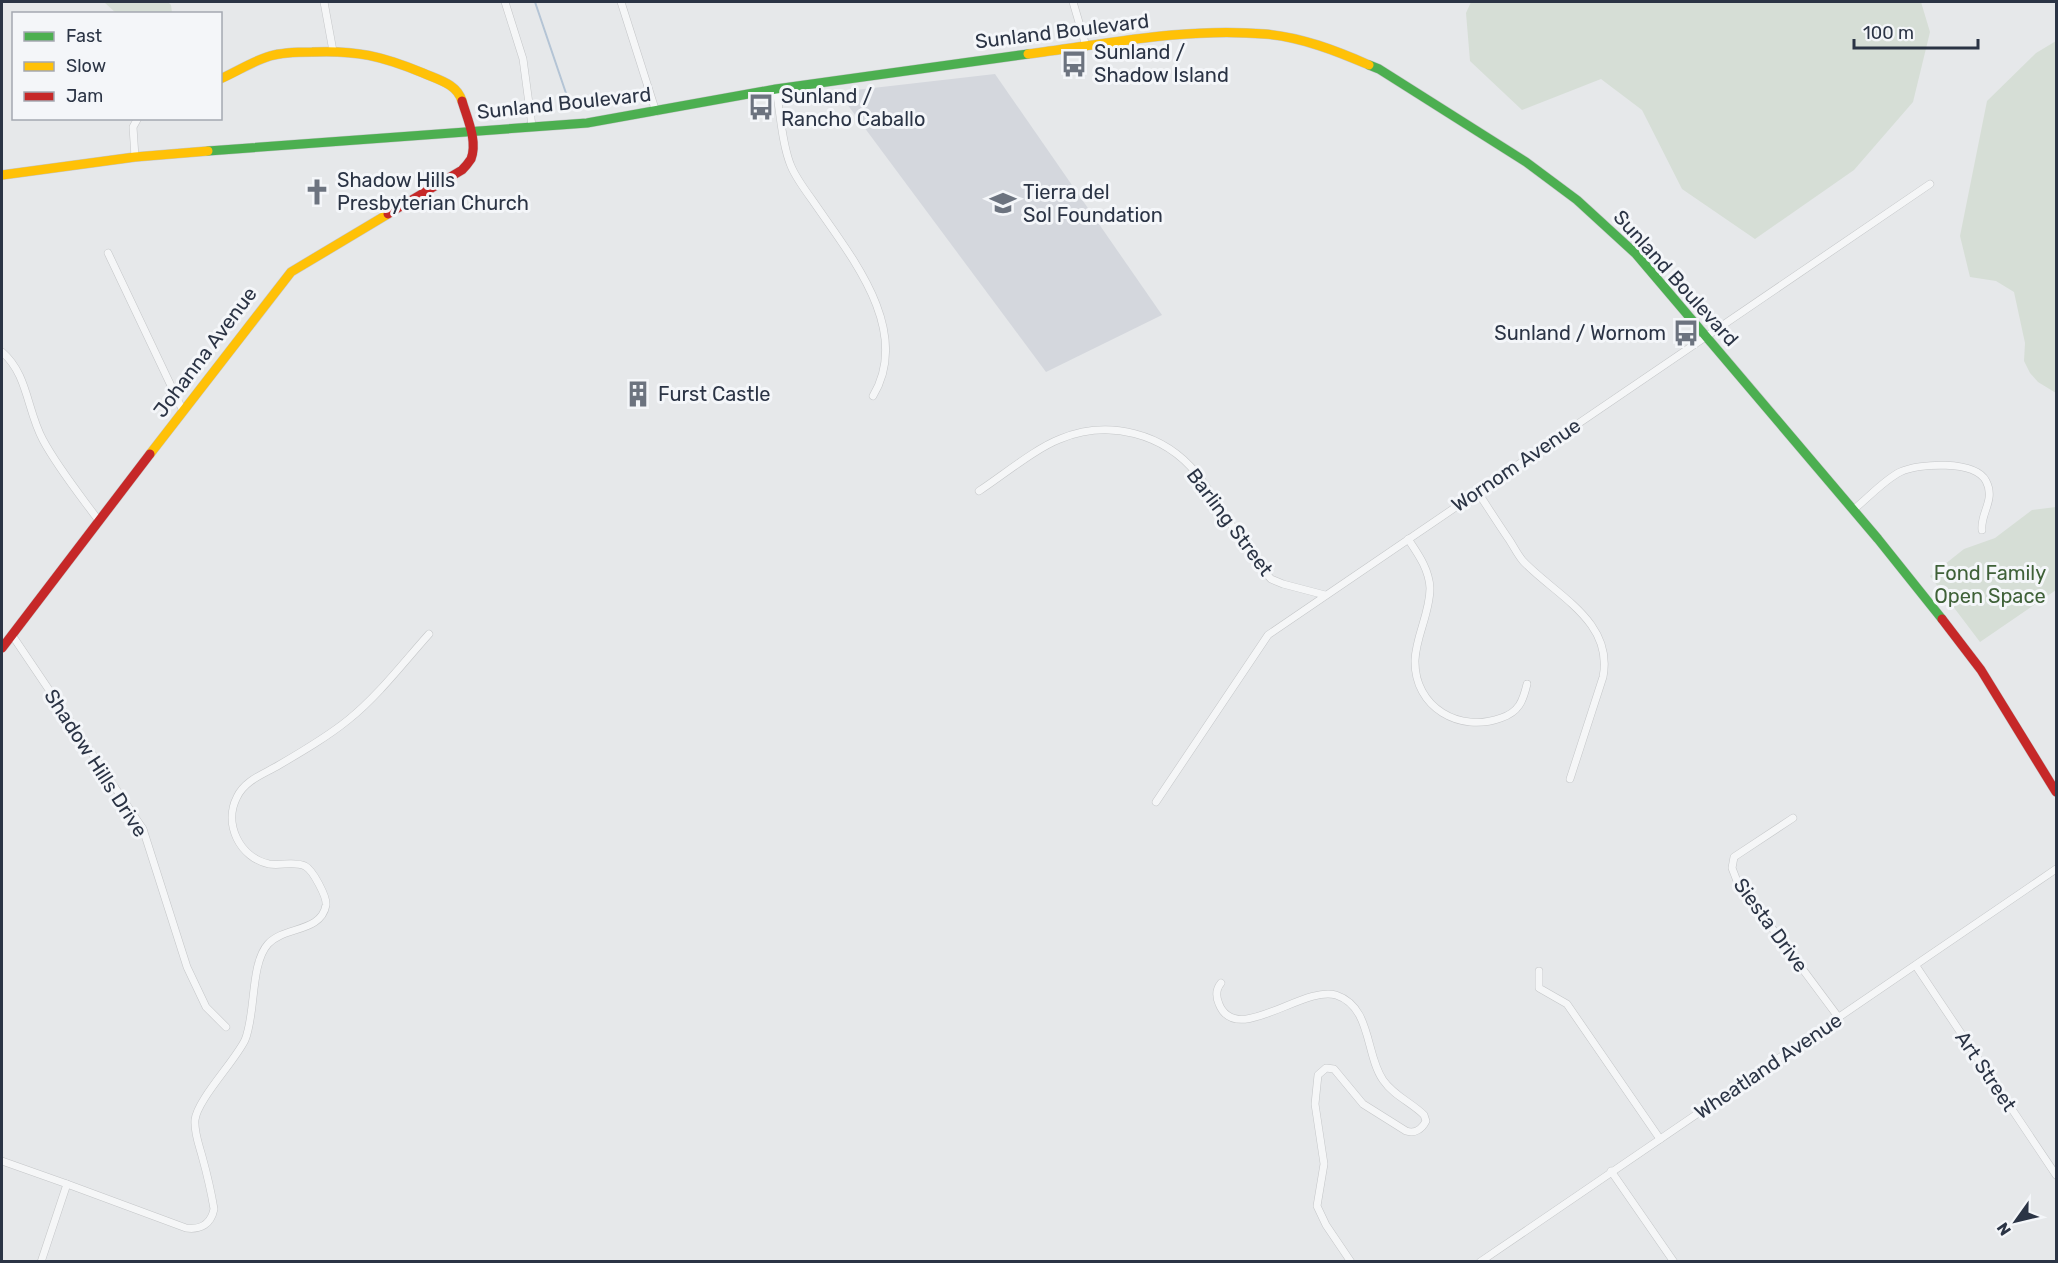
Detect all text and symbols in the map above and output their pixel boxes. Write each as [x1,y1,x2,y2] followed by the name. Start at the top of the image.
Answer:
[974,8,1150,54] street label: Sunland Boulevard
[12,12,222,120] legend
[1854,12,1978,50] scale bar
[1863,22,1914,44] text: 100 m
[66,25,102,47] text: Fast
[1094,40,1229,87] place label: Sunland / Shadow Island
[1059,49,1089,79] bus stop icon: Sunland / Shadow Island
[66,55,106,77] text: Slow
[476,82,652,124] street label: Sunland Boulevard
[781,84,925,131] place label: Sunland / Rancho Caballo
[66,85,103,107] text: Jam
[746,92,776,122] bus stop icon: Sunland / Rancho Caballo
[337,168,529,215] place label: Shadow Hills Presbyterian Church
[302,177,332,207] church icon: Shadow Hills Presbyterian Church
[1023,180,1163,227] place label: Tierra del Sol Foundation
[988,188,1018,218] school or university icon: Tierra del Sol Foundation
[1609,205,1743,351] street label: Sunland Boulevard
[148,282,262,422] street label: Johanna Avenue
[1671,318,1701,348] bus stop icon: Sunland / Wornom
[1494,321,1666,345] place label: Sunland / Wornom
[623,379,653,409] building icon: Furst Castle
[658,382,770,406] place label: Furst Castle
[1447,413,1585,517] street label: Wornom Avenue
[1182,463,1278,581] street label: Barling Street
[1934,561,2046,608] park label: Fond Family Open Space
[39,685,153,841] street label: Shadow Hills Drive
[1729,873,1813,977] street label: Siesta Drive
[1690,1008,1846,1124] street label: Wheatland Avenue
[1950,1026,2022,1116] street label: Art Street
[1986,1191,2046,1251] north arrow
[1993,1219,2015,1239] text: N

